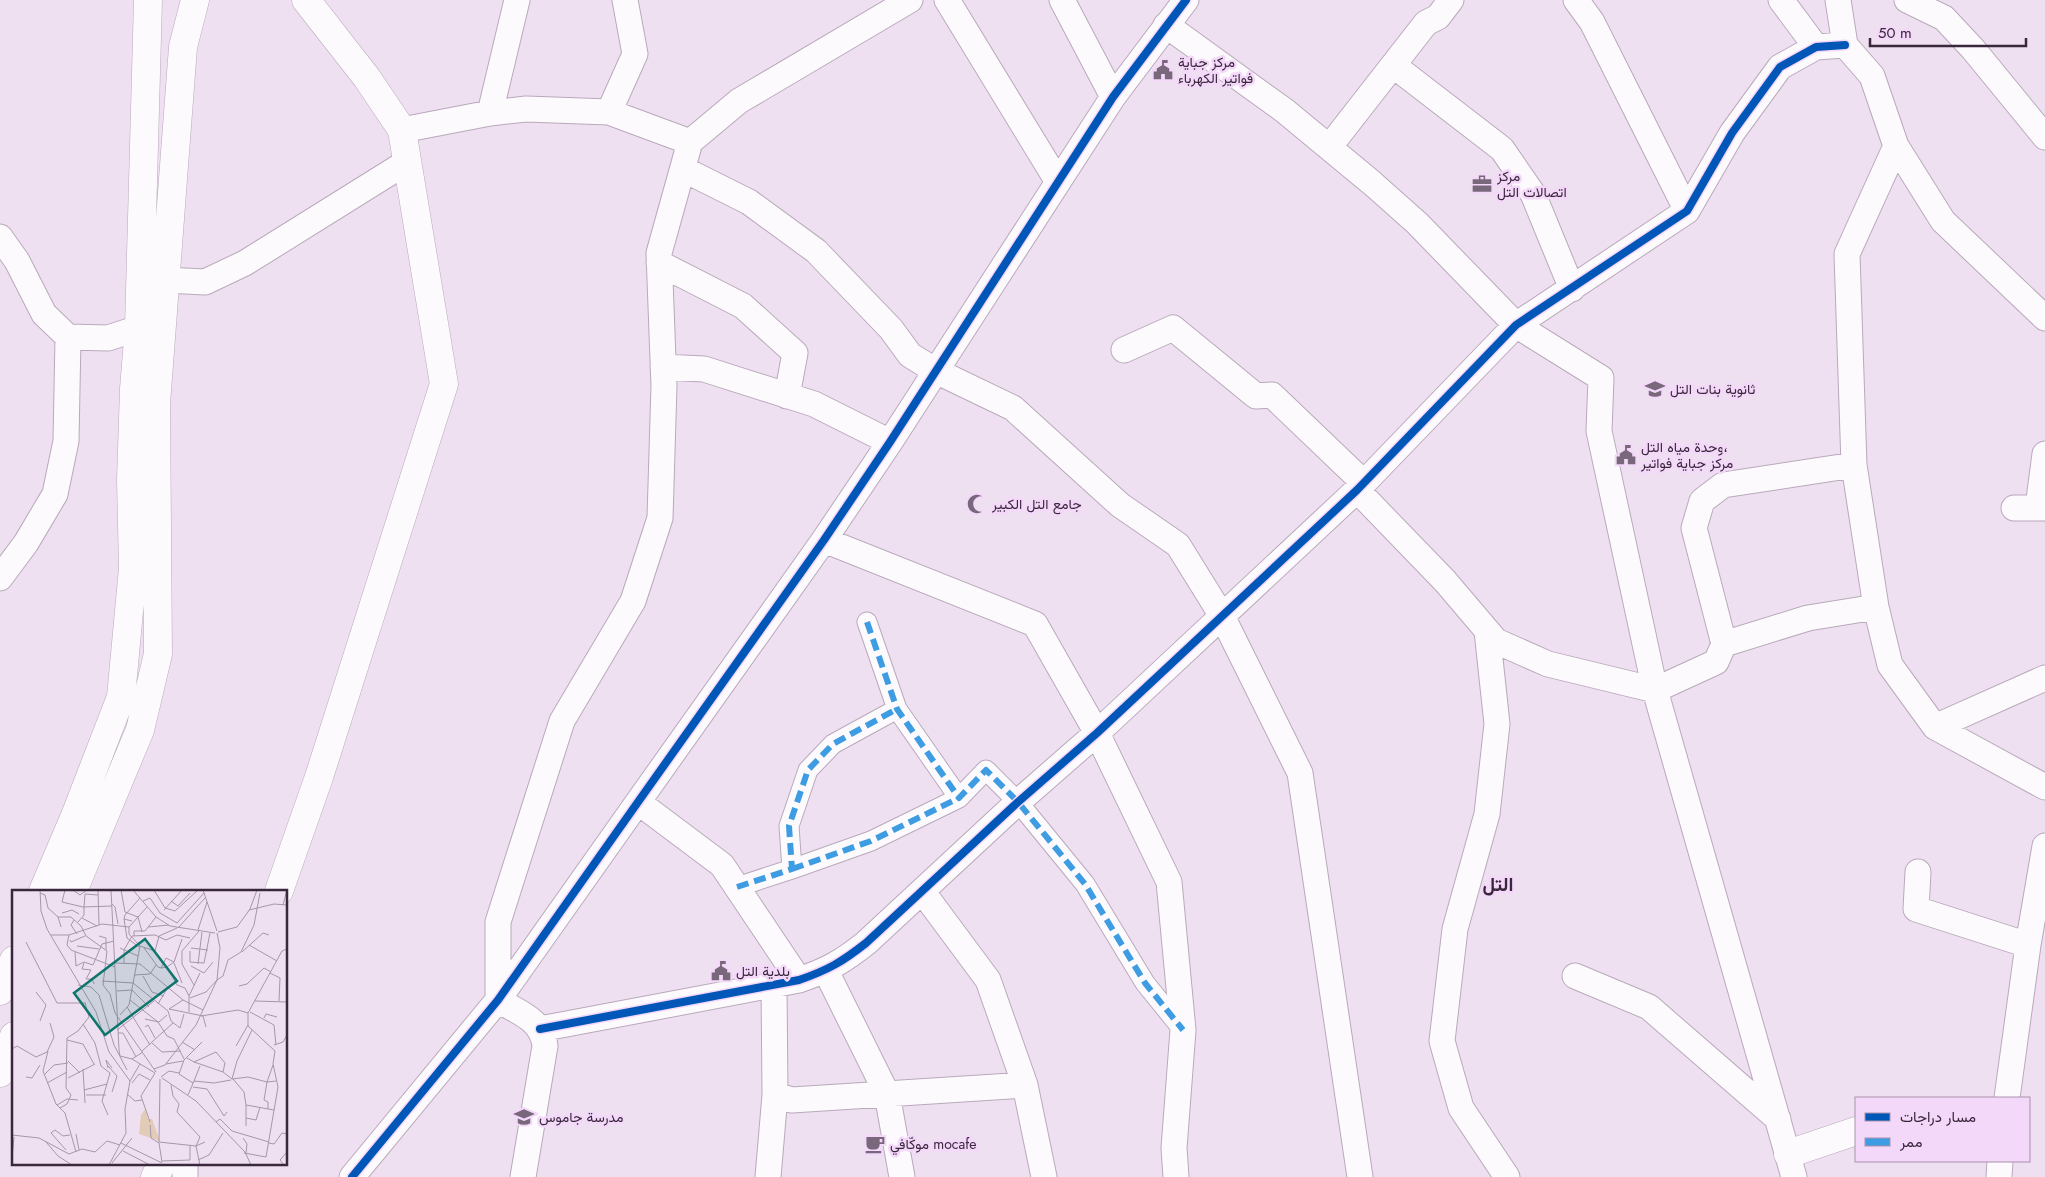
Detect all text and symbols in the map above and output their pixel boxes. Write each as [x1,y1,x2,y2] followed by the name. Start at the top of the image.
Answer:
[1870,15,2026,47] scale bar
[1878,22,1912,44] text: 50 m
[1178,52,1253,88] place label: مركز جباية فواتير الكهرباء
[1152,59,1174,81] public building icon: مركز جباية فواتير الكهرباء
[1496,166,1567,202] place label: مركز اتصالات التل
[1471,173,1493,195] office icon: مركز اتصالات التل
[1644,378,1666,400] school or university icon: ثانوية بنات التل
[1670,379,1756,399] place label: ثانوية بنات التل
[1640,437,1733,473] place label: وحدة مياه التل، مركز جباية فواتير
[1615,444,1637,466] public building icon: وحدة مياه التل، مركز جباية فواتير
[966,493,988,515] mosque icon: جامع التل الكبير
[991,494,1082,515] place label: جامع التل الكبير
[1483,871,1513,898] district label: التل
[12,890,288,1164] inset map
[710,960,732,982] public building icon: بلدية التل
[736,961,790,981] place label: بلدية التل
[1855,1097,2030,1162] legend
[513,1106,535,1128] school or university icon: مدرسة جاموس
[1900,1106,1976,1128] text: مسار دراجات
[539,1107,623,1127] place label: مدرسة جاموس
[1899,1131,1922,1153] text: ممر
[864,1133,886,1155] cafe icon: موكّافي mocafe
[890,1134,976,1156] place label: موكّافي mocafe

